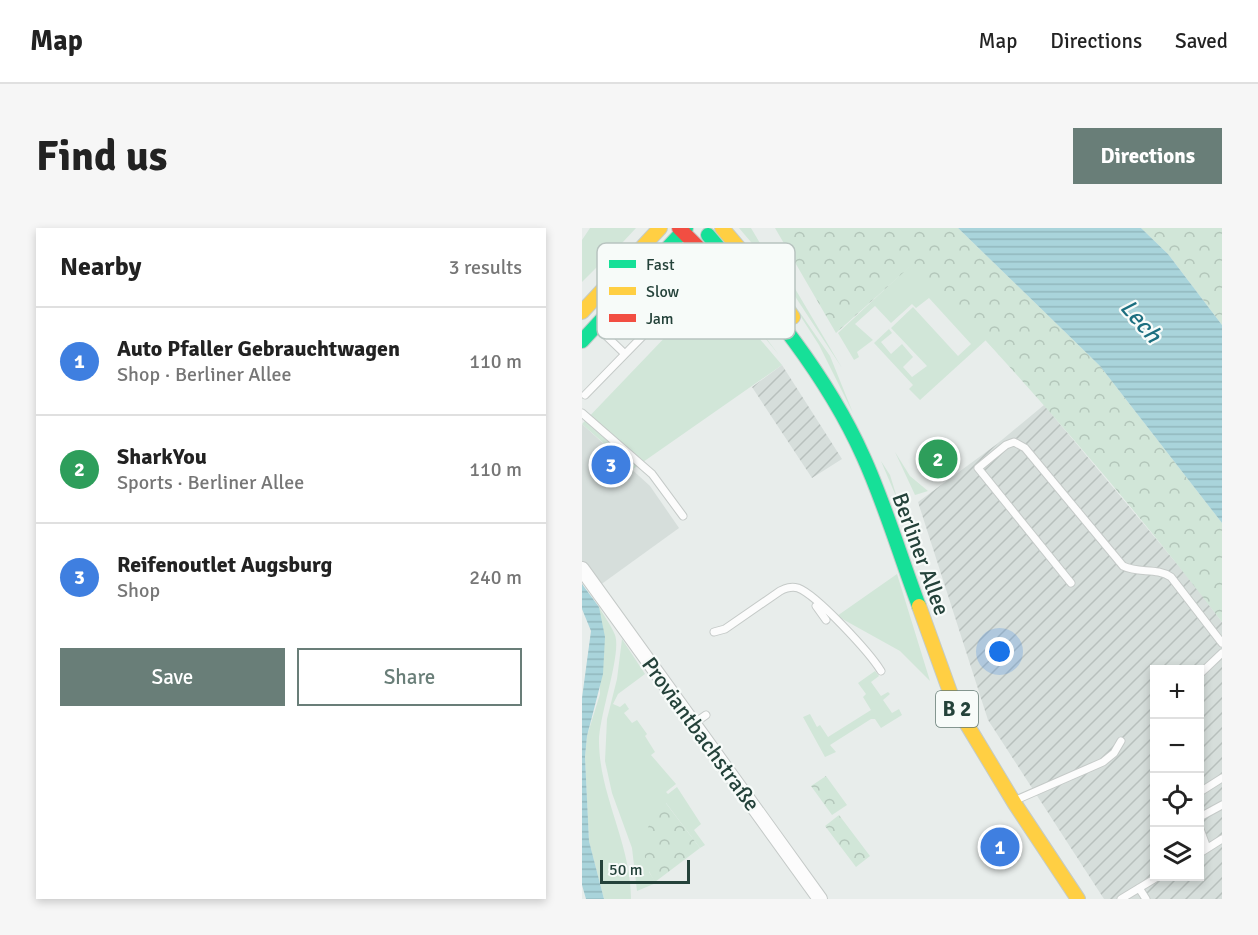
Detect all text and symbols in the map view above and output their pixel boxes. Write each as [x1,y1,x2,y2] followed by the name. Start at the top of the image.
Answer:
[30,24,83,58] text: Map
[979,28,1017,54] text: Map
[1050,28,1142,54] text: Directions
[1175,28,1228,54] text: Saved
[1073,128,1222,184] button: Directions
[36,131,167,182] text: Find us
[597,243,795,339] legend
[60,251,141,283] text: Nearby
[449,255,522,280] text: 3 results
[646,255,675,275] text: Fast
[646,282,680,302] text: Slow
[1114,293,1169,350] water label: Lech
[646,309,674,329] text: Jam
[117,335,400,362] text: Auto Pfaller Gebrauchtwagen
[74,349,85,374] text: 1
[469,349,522,374] text: 110 m
[117,362,292,387] text: Shop · Berliner Allee
[918,436,958,482] pin: 2
[591,442,630,488] pin: 3
[117,443,207,470] text: SharkYou
[74,457,85,482] text: 2
[469,457,522,482] text: 110 m
[117,470,304,495] text: Sports · Berliner Allee
[886,489,956,619] street label: Berliner Allee
[117,551,332,578] text: Reifenoutlet Augsburg
[74,565,85,590] text: 3
[469,565,522,590] text: 240 m
[117,578,160,603] text: Shop
[985,637,1014,666] your location
[60,648,285,706] button: Save
[297,648,522,706] button: Share
[636,652,766,816] street label: Proviantbachstraße
[1150,665,1204,881] map controls
[1150,665,1204,719] button: +
[936,691,978,727] road number: B 2
[1150,719,1204,773] button: −
[1150,773,1204,827] button: locate
[980,824,1020,870] pin: 1
[1150,827,1204,881] button: layers
[600,857,690,884] scale bar
[609,860,643,880] text: 50 m

